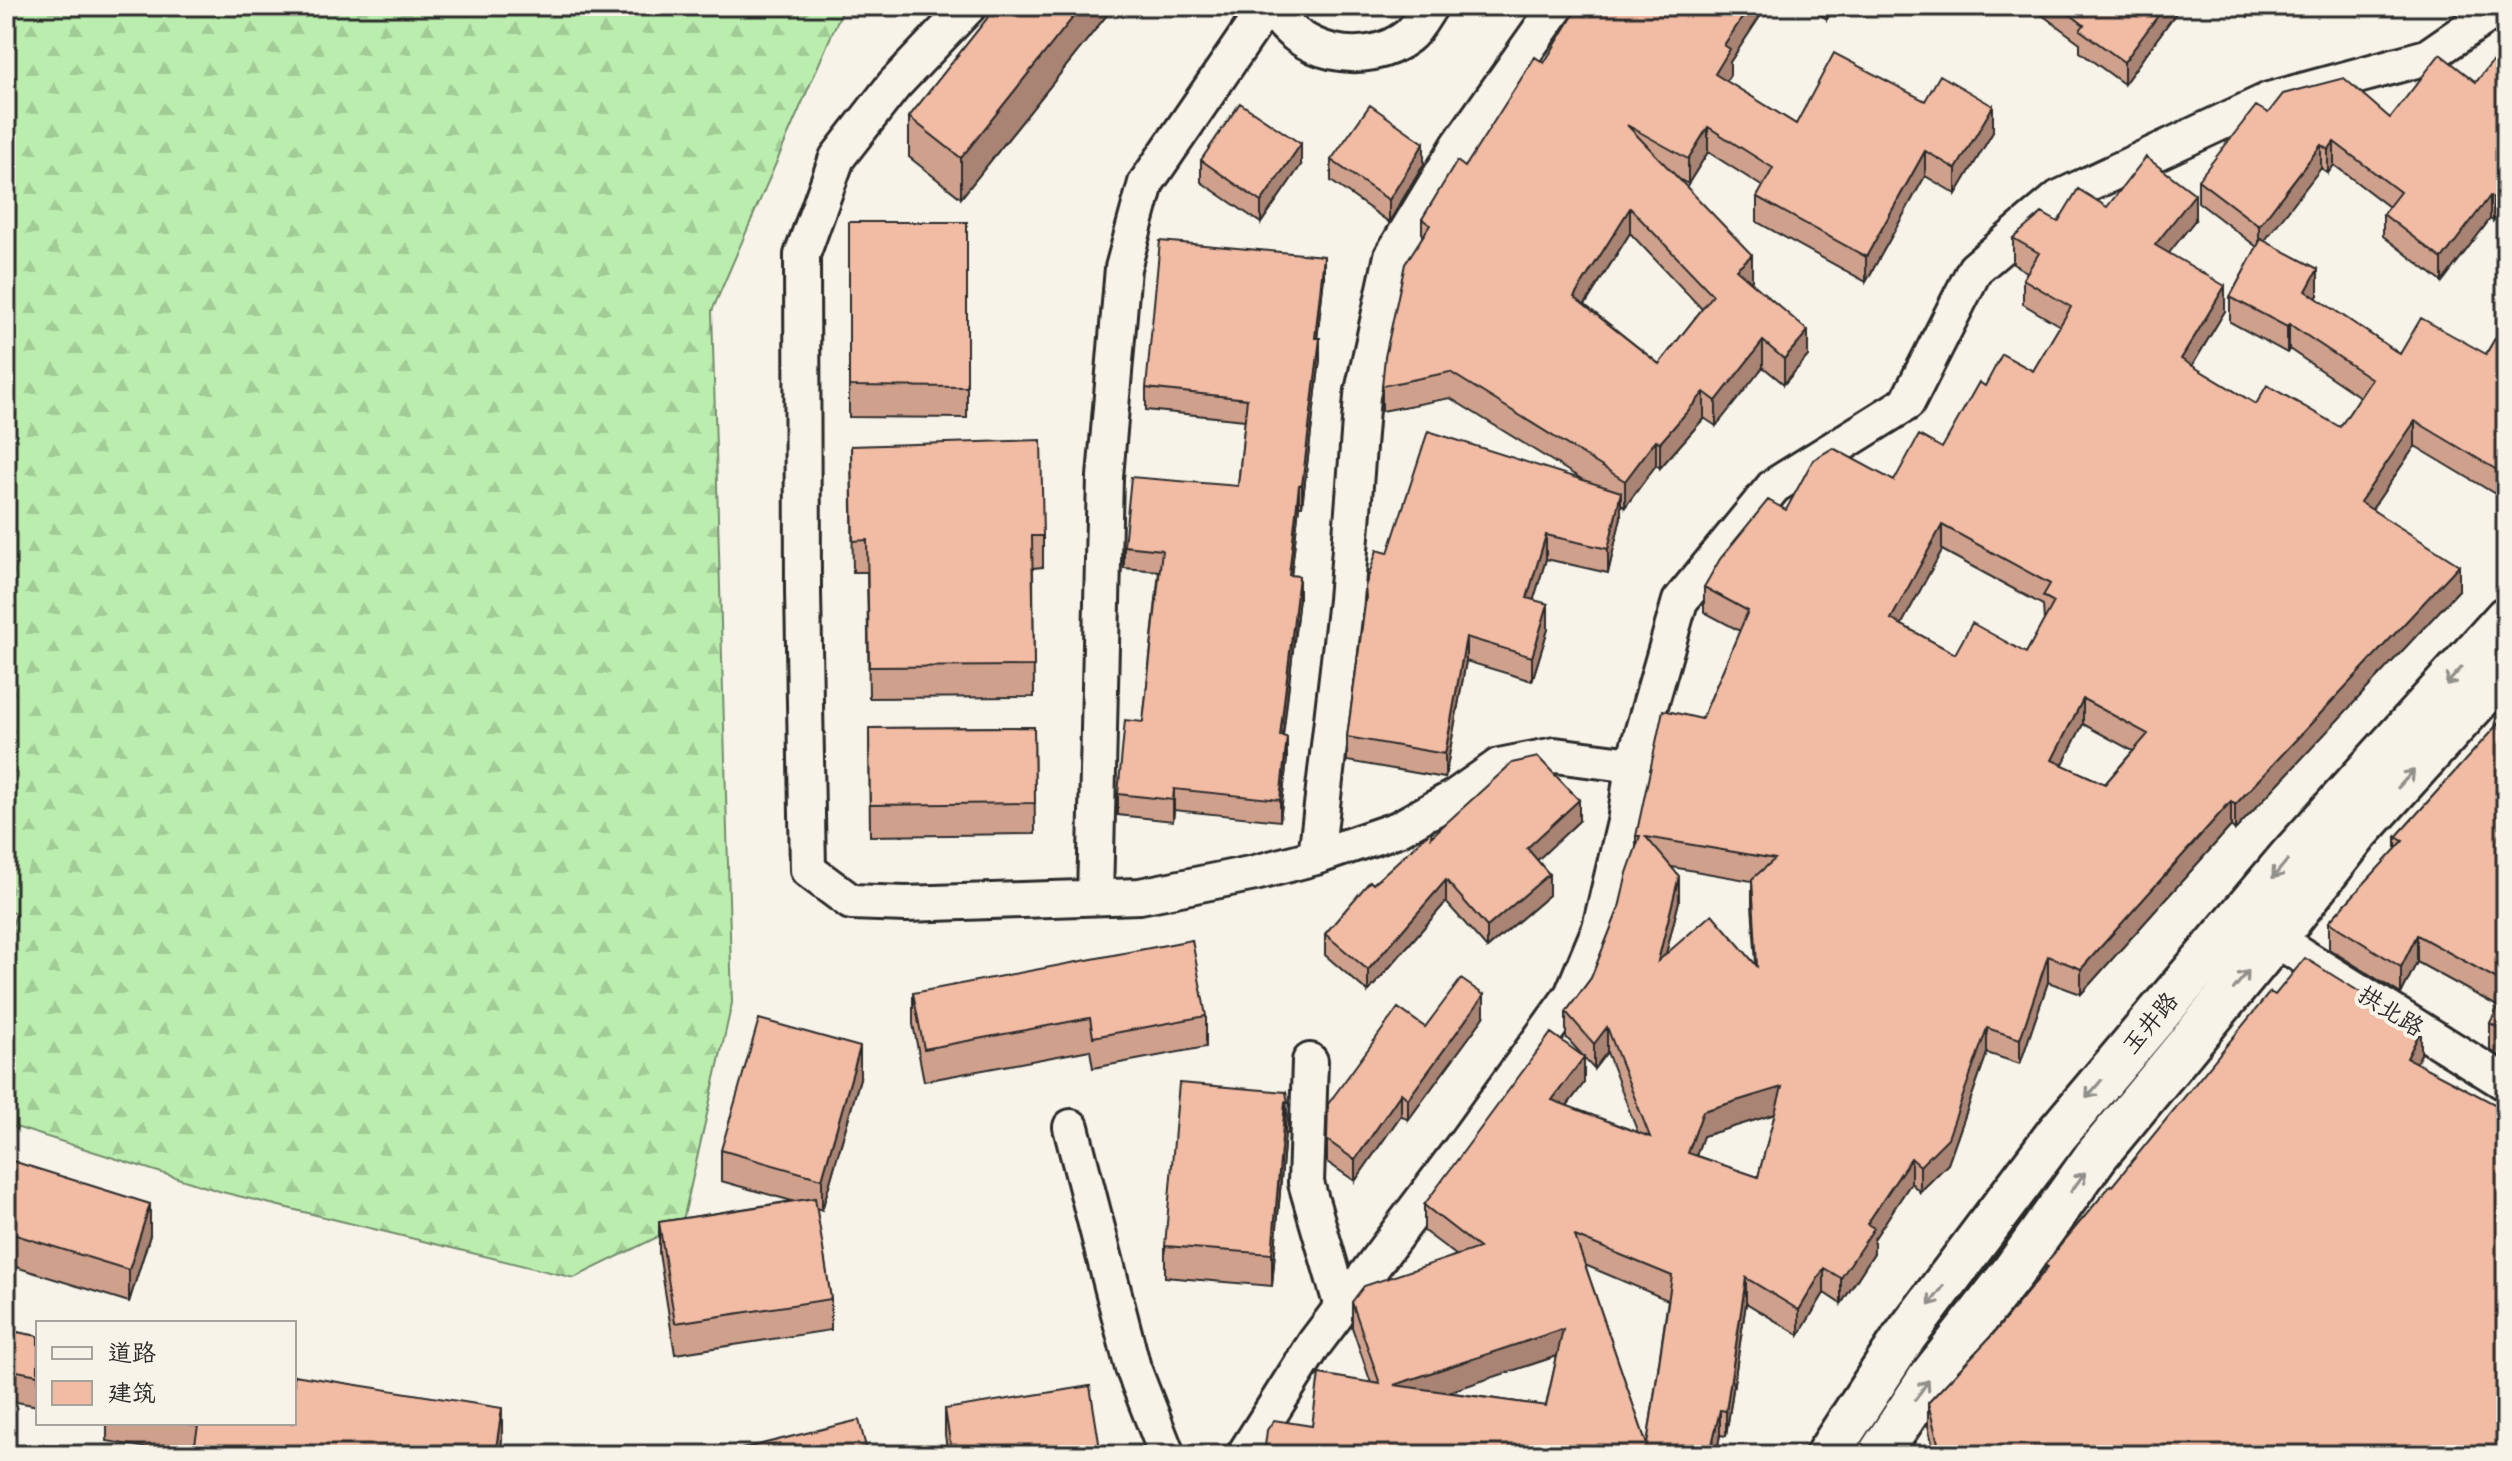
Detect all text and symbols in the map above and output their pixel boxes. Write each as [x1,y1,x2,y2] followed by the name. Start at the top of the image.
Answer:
[2445,665,2463,685] one-way arrow
[2397,770,2415,790] one-way arrow
[2271,858,2289,879] one-way arrow
[2232,970,2250,991] one-way arrow
[2349,974,2433,1048] street label: 拱北路
[2111,982,2189,1064] street label: 玉井路
[2085,1079,2103,1099] one-way arrow
[2069,1172,2086,1193] one-way arrow
[1928,1284,1944,1306] one-way arrow
[36,1321,296,1425] legend
[108,1332,156,1374] text: 道路
[108,1372,156,1414] text: 建筑
[1914,1379,1930,1402] one-way arrow

